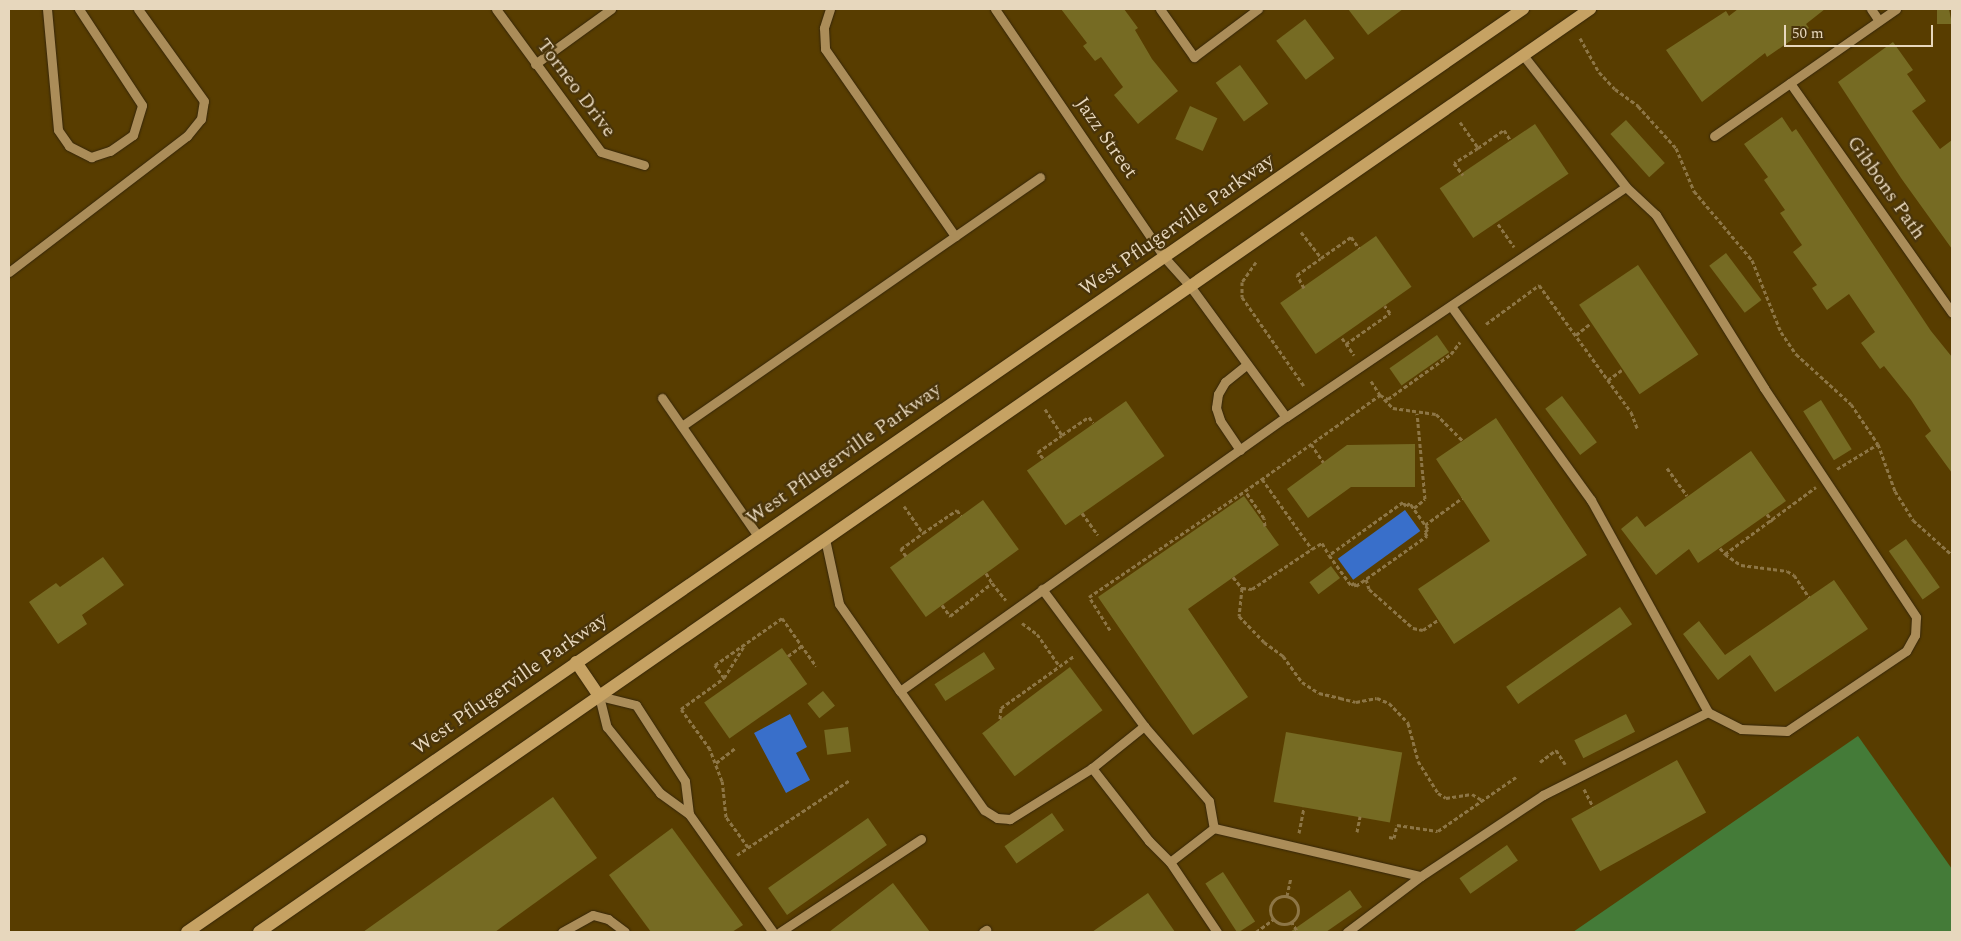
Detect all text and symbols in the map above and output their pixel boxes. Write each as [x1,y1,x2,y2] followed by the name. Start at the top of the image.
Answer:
[1786,15,1935,47] scale bar
[1792,22,1824,45] text: 50 m
[531,34,621,142] street label: Torneo Drive
[1069,93,1143,183] street label: Jazz Street
[1841,132,1931,244] street label: Gibbons Path
[1075,149,1279,301] street label: West Pflugerville Parkway
[742,378,946,530] street label: West Pflugerville Parkway
[408,608,612,760] street label: West Pflugerville Parkway

